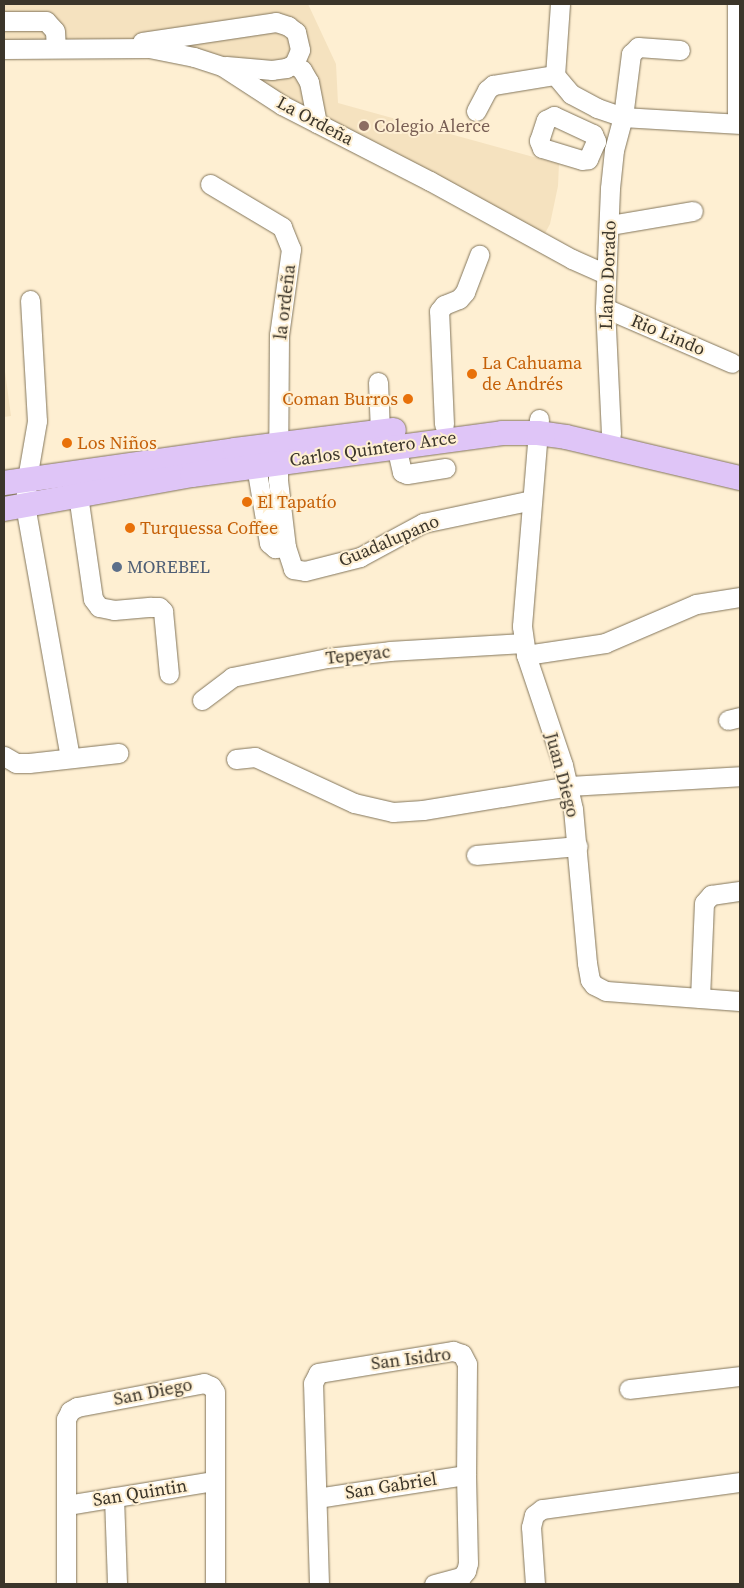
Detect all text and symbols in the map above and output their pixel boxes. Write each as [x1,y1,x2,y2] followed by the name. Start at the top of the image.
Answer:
[273,92,357,150] street label: La Ordeña
[374,115,490,137] place label: Colegio Alerce
[358,120,370,132] marker: Colegio Alerce
[595,220,621,330] street label: Llano Dorado
[270,263,300,341] street label: la ordeña
[628,310,708,360] street label: Rio Lindo
[482,353,582,396] place label: La Cahuama de Andrés
[466,368,478,380] marker: La Cahuama de Andrés
[282,388,398,410] place label: Coman Burros
[402,393,414,405] marker: Coman Burros
[288,427,458,471] street label: Carlos Quintero Arce
[77,432,157,454] place label: Los Niños
[61,437,73,449] marker: Los Niños
[257,491,337,513] place label: El Tapatío
[241,496,253,508] marker: El Tapatío
[336,510,442,572] street label: Guadalupano
[140,517,278,539] place label: Turquessa Coffee
[124,522,136,534] marker: Turquessa Coffee
[127,556,210,578] place label: MOREBEL
[111,561,123,573] marker: MOREBEL
[325,641,391,669] street label: Tepeyac
[540,730,584,820] street label: Juan Diego
[370,1343,452,1375] street label: San Isidro
[112,1374,194,1410] street label: San Diego
[344,1468,438,1504] street label: San Gabriel
[91,1475,189,1511] street label: San Quintin

